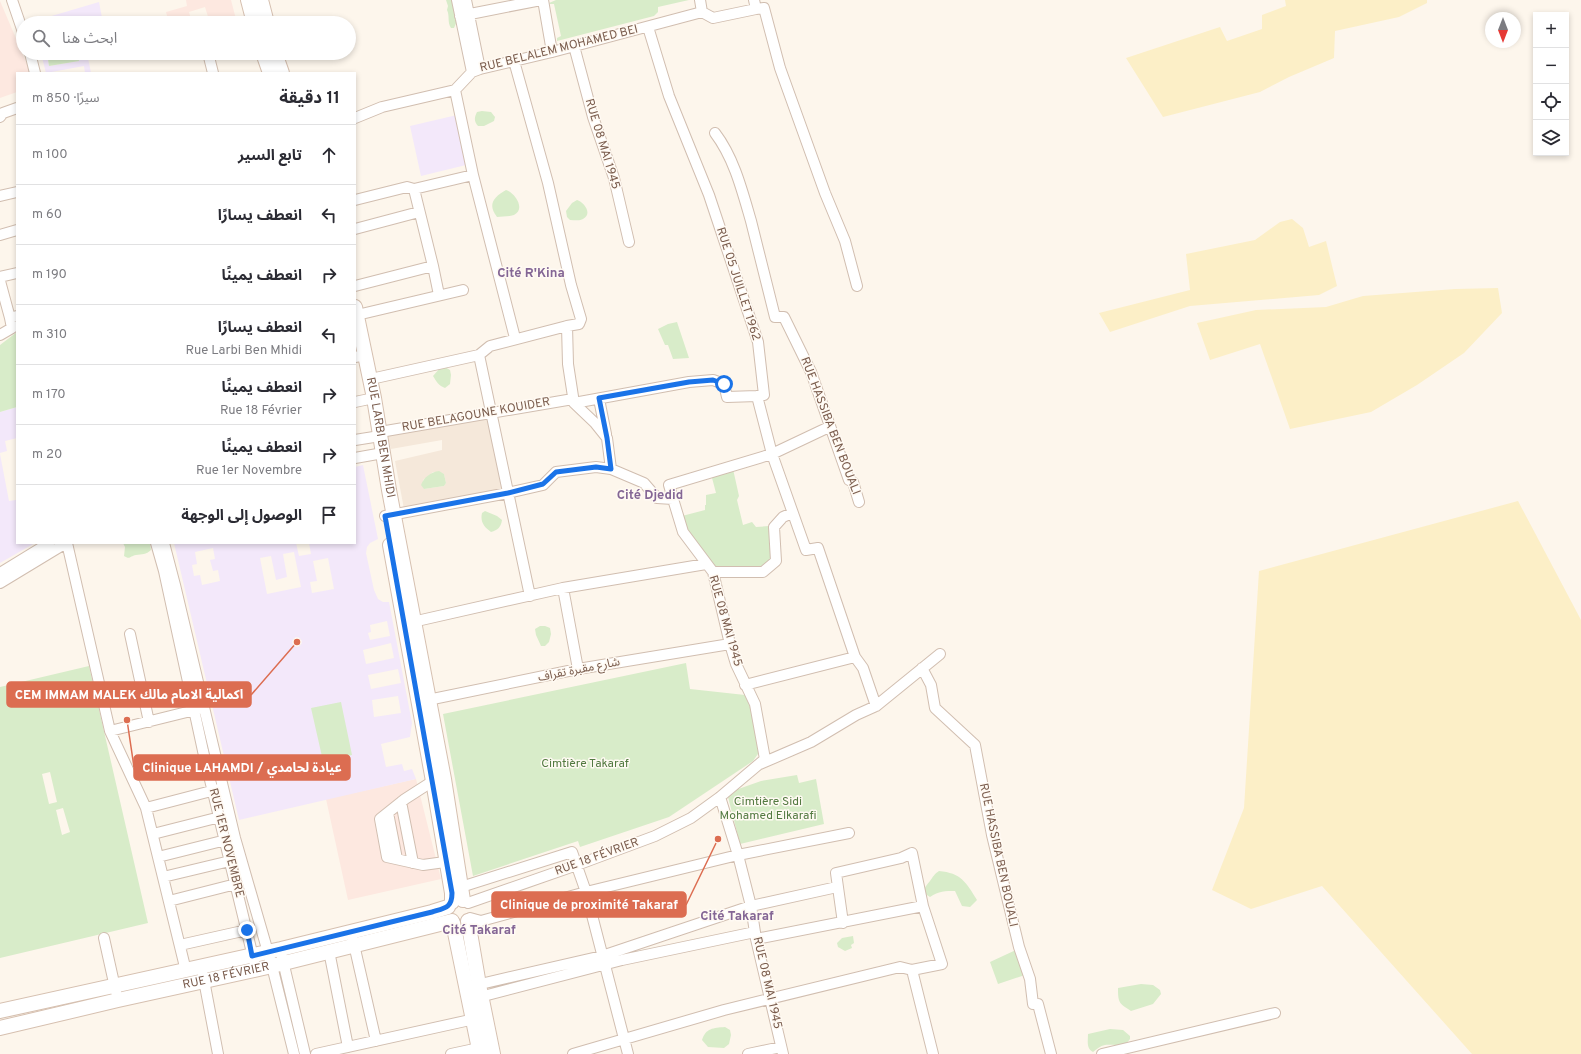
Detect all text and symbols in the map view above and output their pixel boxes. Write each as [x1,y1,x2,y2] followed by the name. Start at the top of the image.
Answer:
[1485,12,1521,48] north arrow
[1533,12,1569,156] map controls
[1533,12,1569,48] button: +
[16,16,356,60] search box
[478,22,640,76] street label: RUE BELALEM MOHAMED BEI
[30,27,52,49] icon: search
[62,30,117,49] text: ابحث هنا
[1533,48,1569,84] button: −
[1533,84,1569,120] button: locate
[279,88,340,110] text: 11 دقيقة
[32,91,100,107] text: سيرًا · 850 m
[581,97,623,191] street label: RUE 08 MAI 1945
[1533,120,1569,156] button: layers
[318,144,340,166] icon: ahead
[32,147,68,163] text: 100 m
[238,147,302,166] text: تابع السير
[318,204,340,226] icon: left
[32,207,62,223] text: 60 m
[218,207,302,226] text: انعطف يسارًا
[712,225,764,343] street label: RUE 05 JUILLET 1962
[318,264,340,286] icon: right
[497,266,565,282] district label: Cité R'Kina
[32,267,67,283] text: 190 m
[222,267,302,286] text: انعطف يمينًا
[218,319,302,338] text: انعطف يسارًا
[318,324,340,346] icon: left
[32,327,67,343] text: 310 m
[185,343,302,359] text: Rue Larbi Ben Mhidi
[796,355,864,497] street label: RUE HASSIBA BEN BOUALI
[715,375,733,393] route start
[362,376,398,499] street label: RUE LARBI BEN MHIDI
[222,379,302,398] text: انعطف يمينًا
[318,384,340,406] icon: right
[32,387,66,403] text: 170 m
[401,394,551,436] street label: RUE BELAGOUNE KOUIDER
[220,403,302,419] text: Rue 18 Février
[222,439,302,458] text: انعطف يمينًا
[318,444,340,466] icon: right
[32,447,62,463] text: 20 m
[196,463,302,479] text: Rue 1er Novembre
[617,488,683,504] district label: Cité Djedid
[318,504,340,526] icon: arrive
[181,507,302,526] text: الوصول إلى الوجهة
[704,574,746,668] street label: RUE 08 MAI 1945
[537,654,621,686] street label: شارع مقبرة تقراف
[7,682,251,707] callout: CEM IMMAM MALEK اكمالية الامام مالك
[15,688,243,704] text: CEM IMMAM MALEK اكمالية الامام مالك
[134,755,350,780] callout: Clinique LAHAMDI / عيادة لحامدي
[541,756,629,772] park label: Cimtière Takaraf
[142,761,342,778] text: Clinique LAHAMDI / عيادة لحامدي
[975,782,1021,928] street label: RUE HASSIBA BEN BOUALI
[205,787,247,899] street label: RUE 1ER NOVEMBRE
[720,794,816,824] park label: Cimtière Sidi Mohamed Elkarafi
[553,834,641,880] street label: RUE 18 FÉVRIER
[492,892,686,917] callout: Clinique de proximité Takaraf
[500,898,678,914] text: Clinique de proximité Takaraf
[700,909,774,925] district label: Cité Takaraf
[238,921,256,939] route end
[442,923,516,939] district label: Cité Takaraf
[749,935,785,1031] street label: RUE 08 MAI 1945
[181,959,271,993] street label: RUE 18 FÉVRIER

